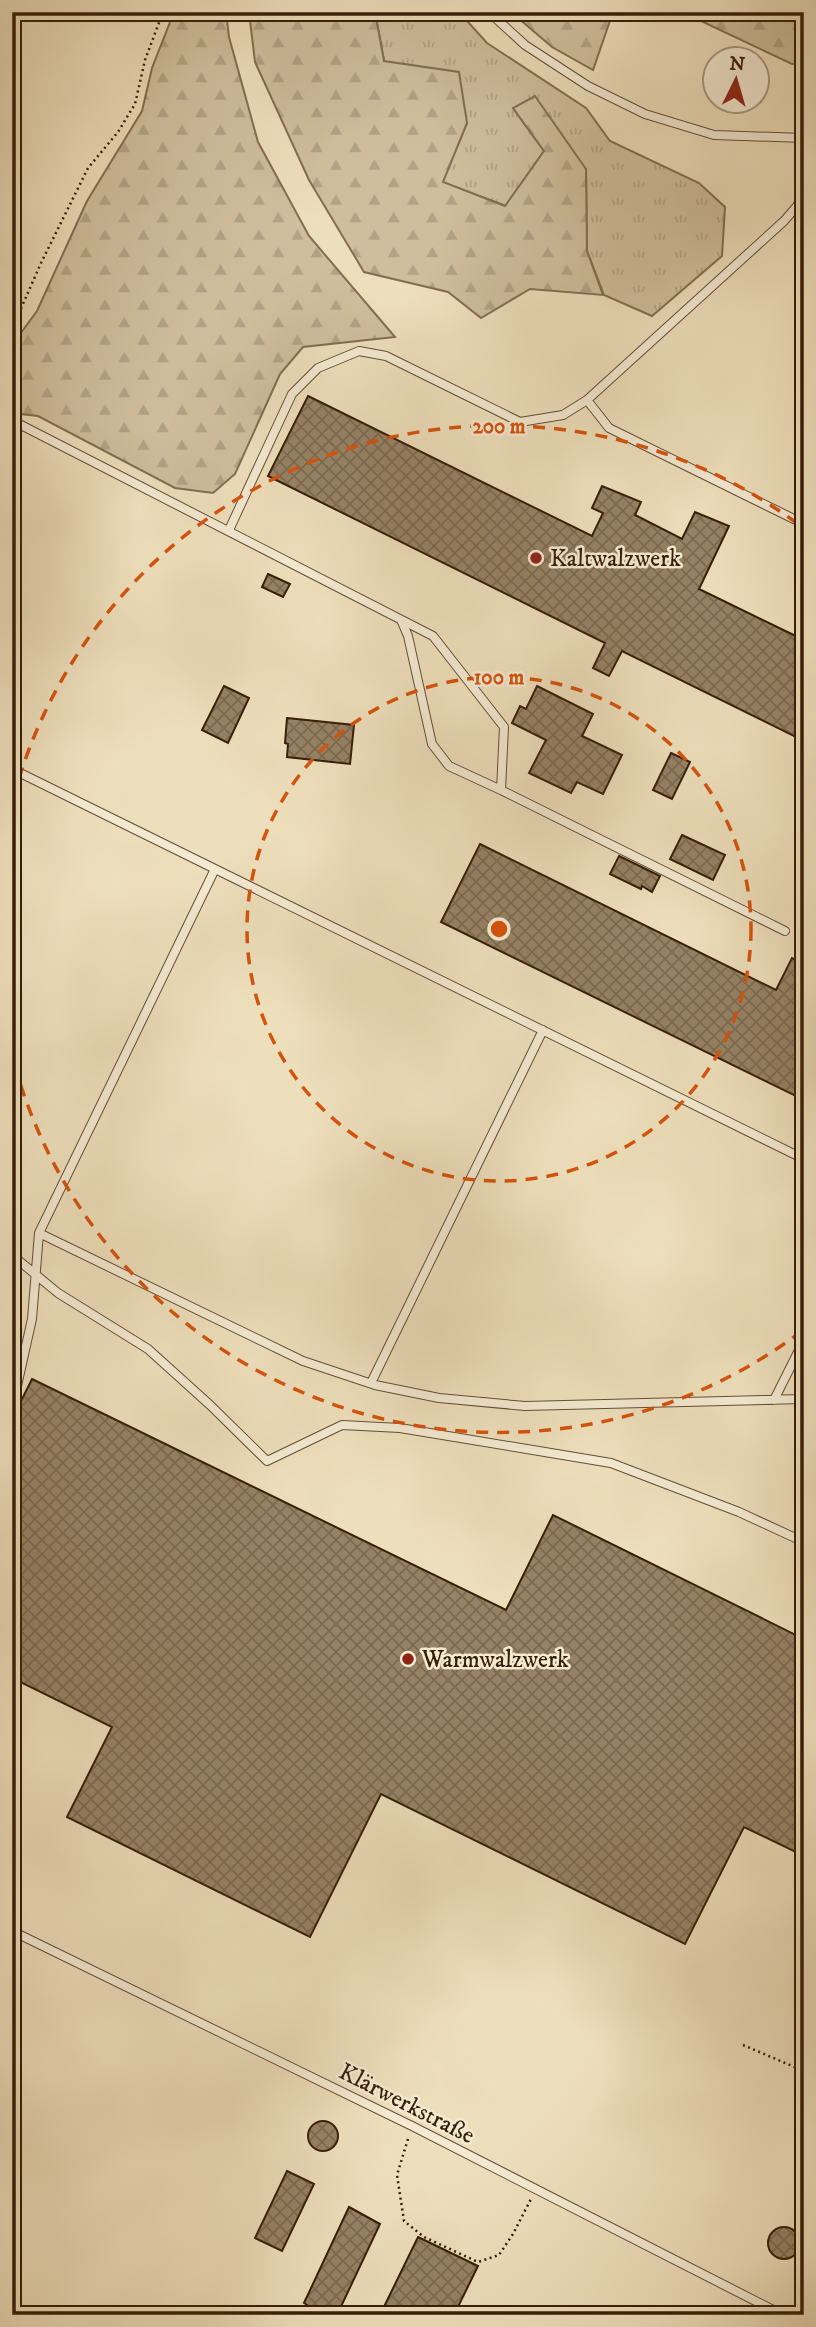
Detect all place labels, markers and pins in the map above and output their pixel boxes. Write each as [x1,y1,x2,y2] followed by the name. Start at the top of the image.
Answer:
[550,544,681,574] place label: Kaltwalzwerk
[528,550,544,566] marker: Kaltwalzwerk
[487,917,511,941] centre of rings
[421,1645,569,1675] place label: Warmwalzwerk
[400,1651,416,1667] marker: Warmwalzwerk

